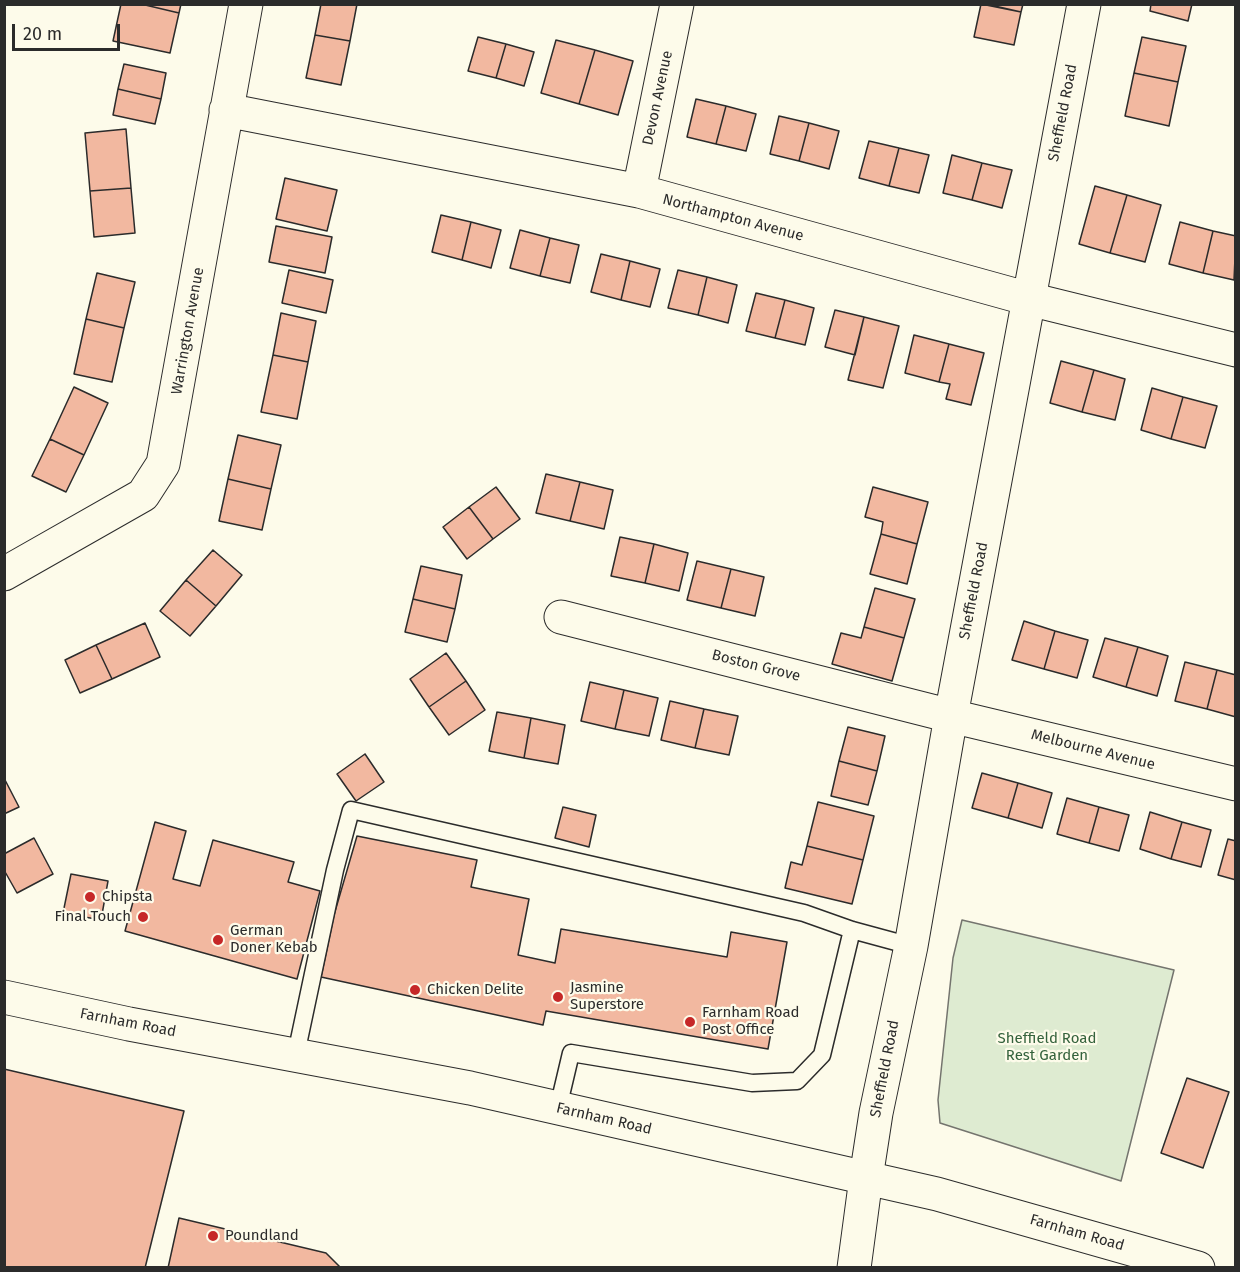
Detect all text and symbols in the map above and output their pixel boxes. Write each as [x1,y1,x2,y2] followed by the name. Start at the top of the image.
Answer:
[15,12,123,50] scale bar
[23,23,62,45] text: 20 m
[639,49,677,147] street label: Devon Avenue
[1045,63,1081,163] street label: Sheffield Road
[660,190,806,246] street label: Northampton Avenue
[168,266,208,396] street label: Warrington Avenue
[956,541,992,641] street label: Sheffield Road
[710,646,802,686] street label: Boston Grove
[1029,726,1157,774] street label: Melbourne Avenue
[102,888,153,906] place label: Chipsta
[83,890,97,904] marker: Chipsta
[54,908,131,926] place label: Final Touch
[136,910,150,924] marker: Final Touch
[230,922,318,957] place label: German Doner Kebab
[211,933,225,947] marker: German Doner Kebab
[570,979,644,1014] place label: Jasmine Superstore
[427,981,524,999] place label: Chicken Delite
[408,983,422,997] marker: Chicken Delite
[551,990,565,1004] marker: Jasmine Superstore
[702,1004,800,1039] place label: Farnham Road Post Office
[78,1005,178,1041] street label: Farnham Road
[683,1015,697,1029] marker: Farnham Road Post Office
[867,1019,903,1119] street label: Sheffield Road
[998,1030,1096,1065] park label: Sheffield Road Rest Garden
[554,1099,654,1139] street label: Farnham Road
[1028,1211,1126,1255] street label: Farnham Road
[225,1227,299,1245] place label: Poundland
[206,1229,220,1243] marker: Poundland

